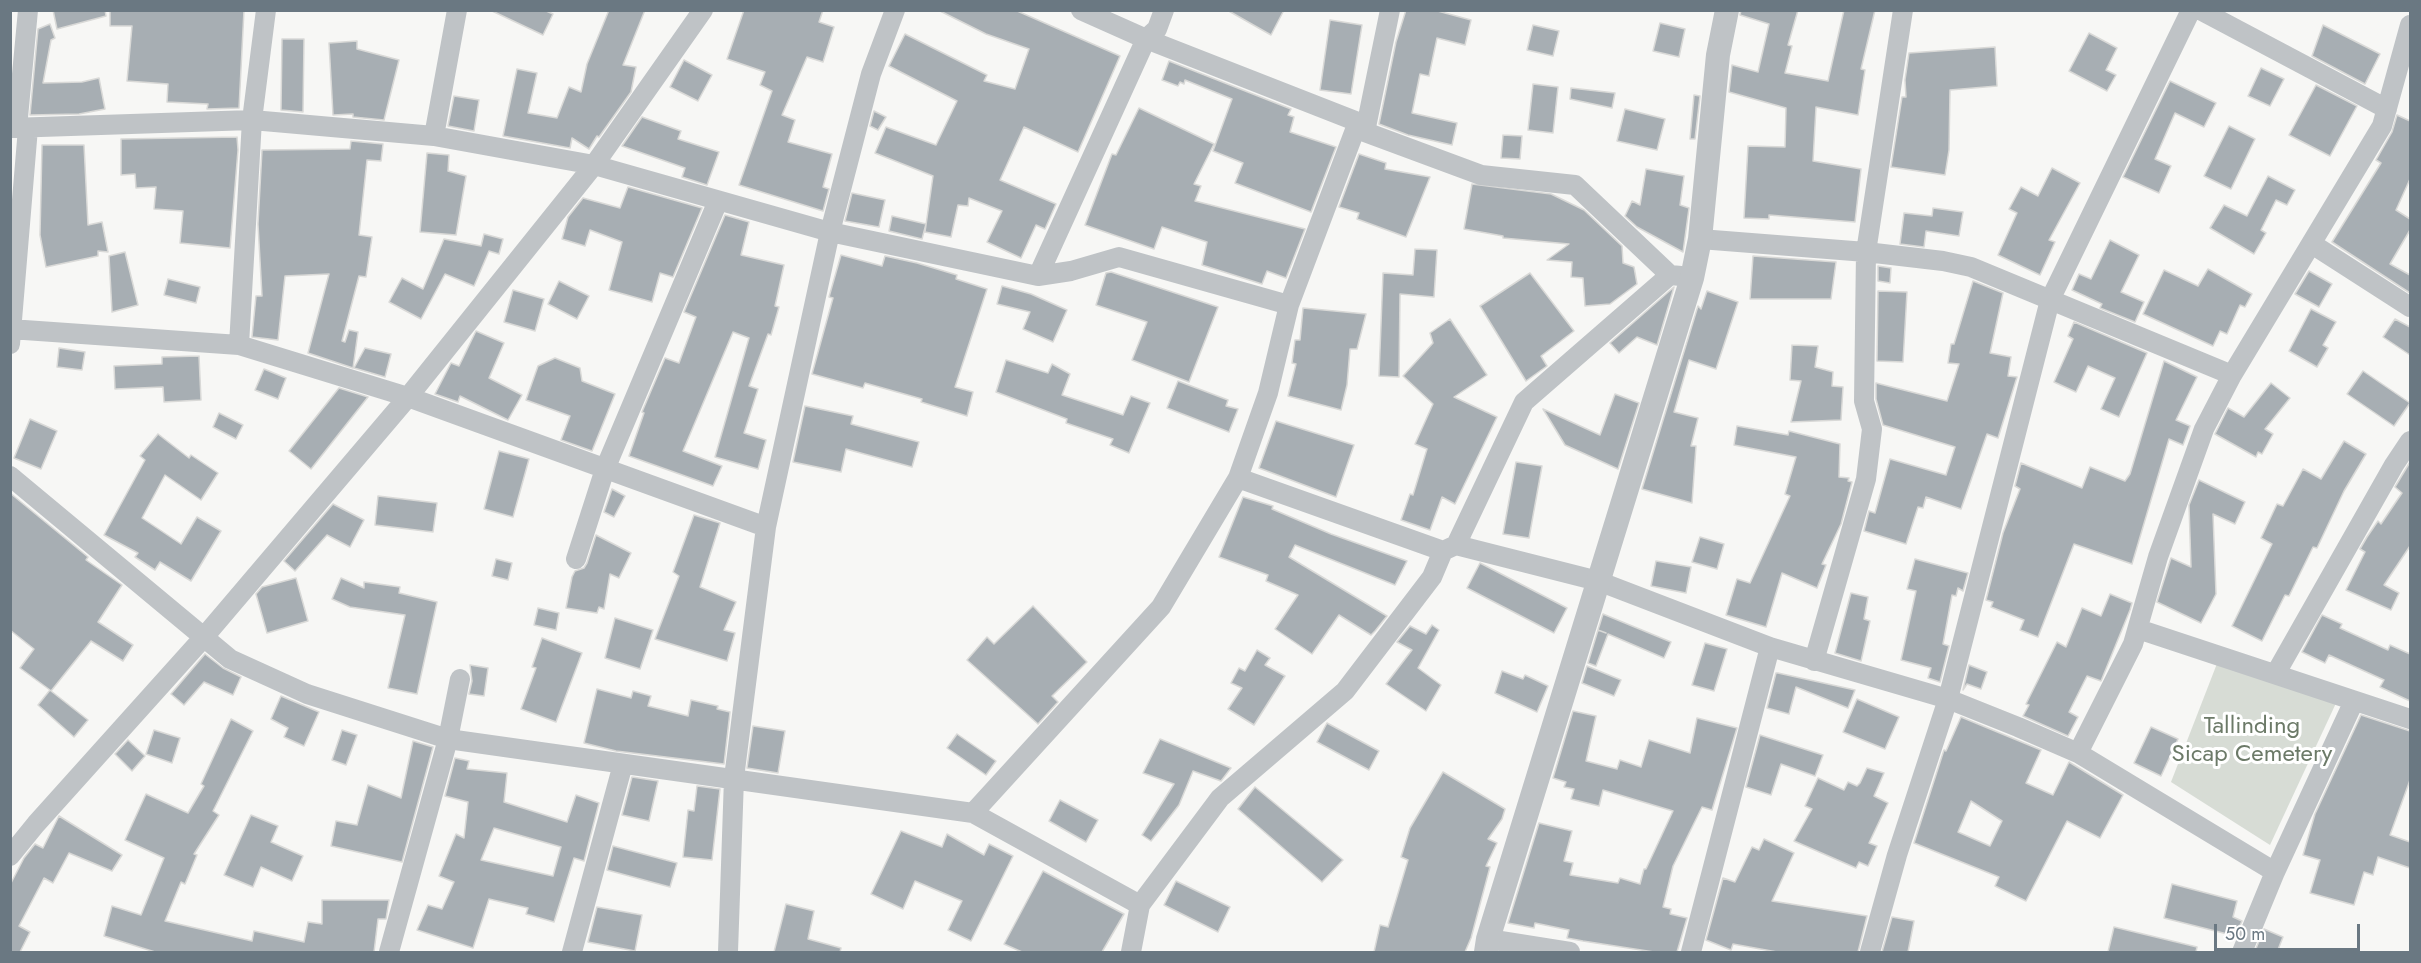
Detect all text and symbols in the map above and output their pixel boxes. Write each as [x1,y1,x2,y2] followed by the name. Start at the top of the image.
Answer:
[2172,713,2332,769] park label: Tallinding Sicap Cemetery
[2217,912,2362,950] scale bar
[2225,921,2265,947] text: 50 m

